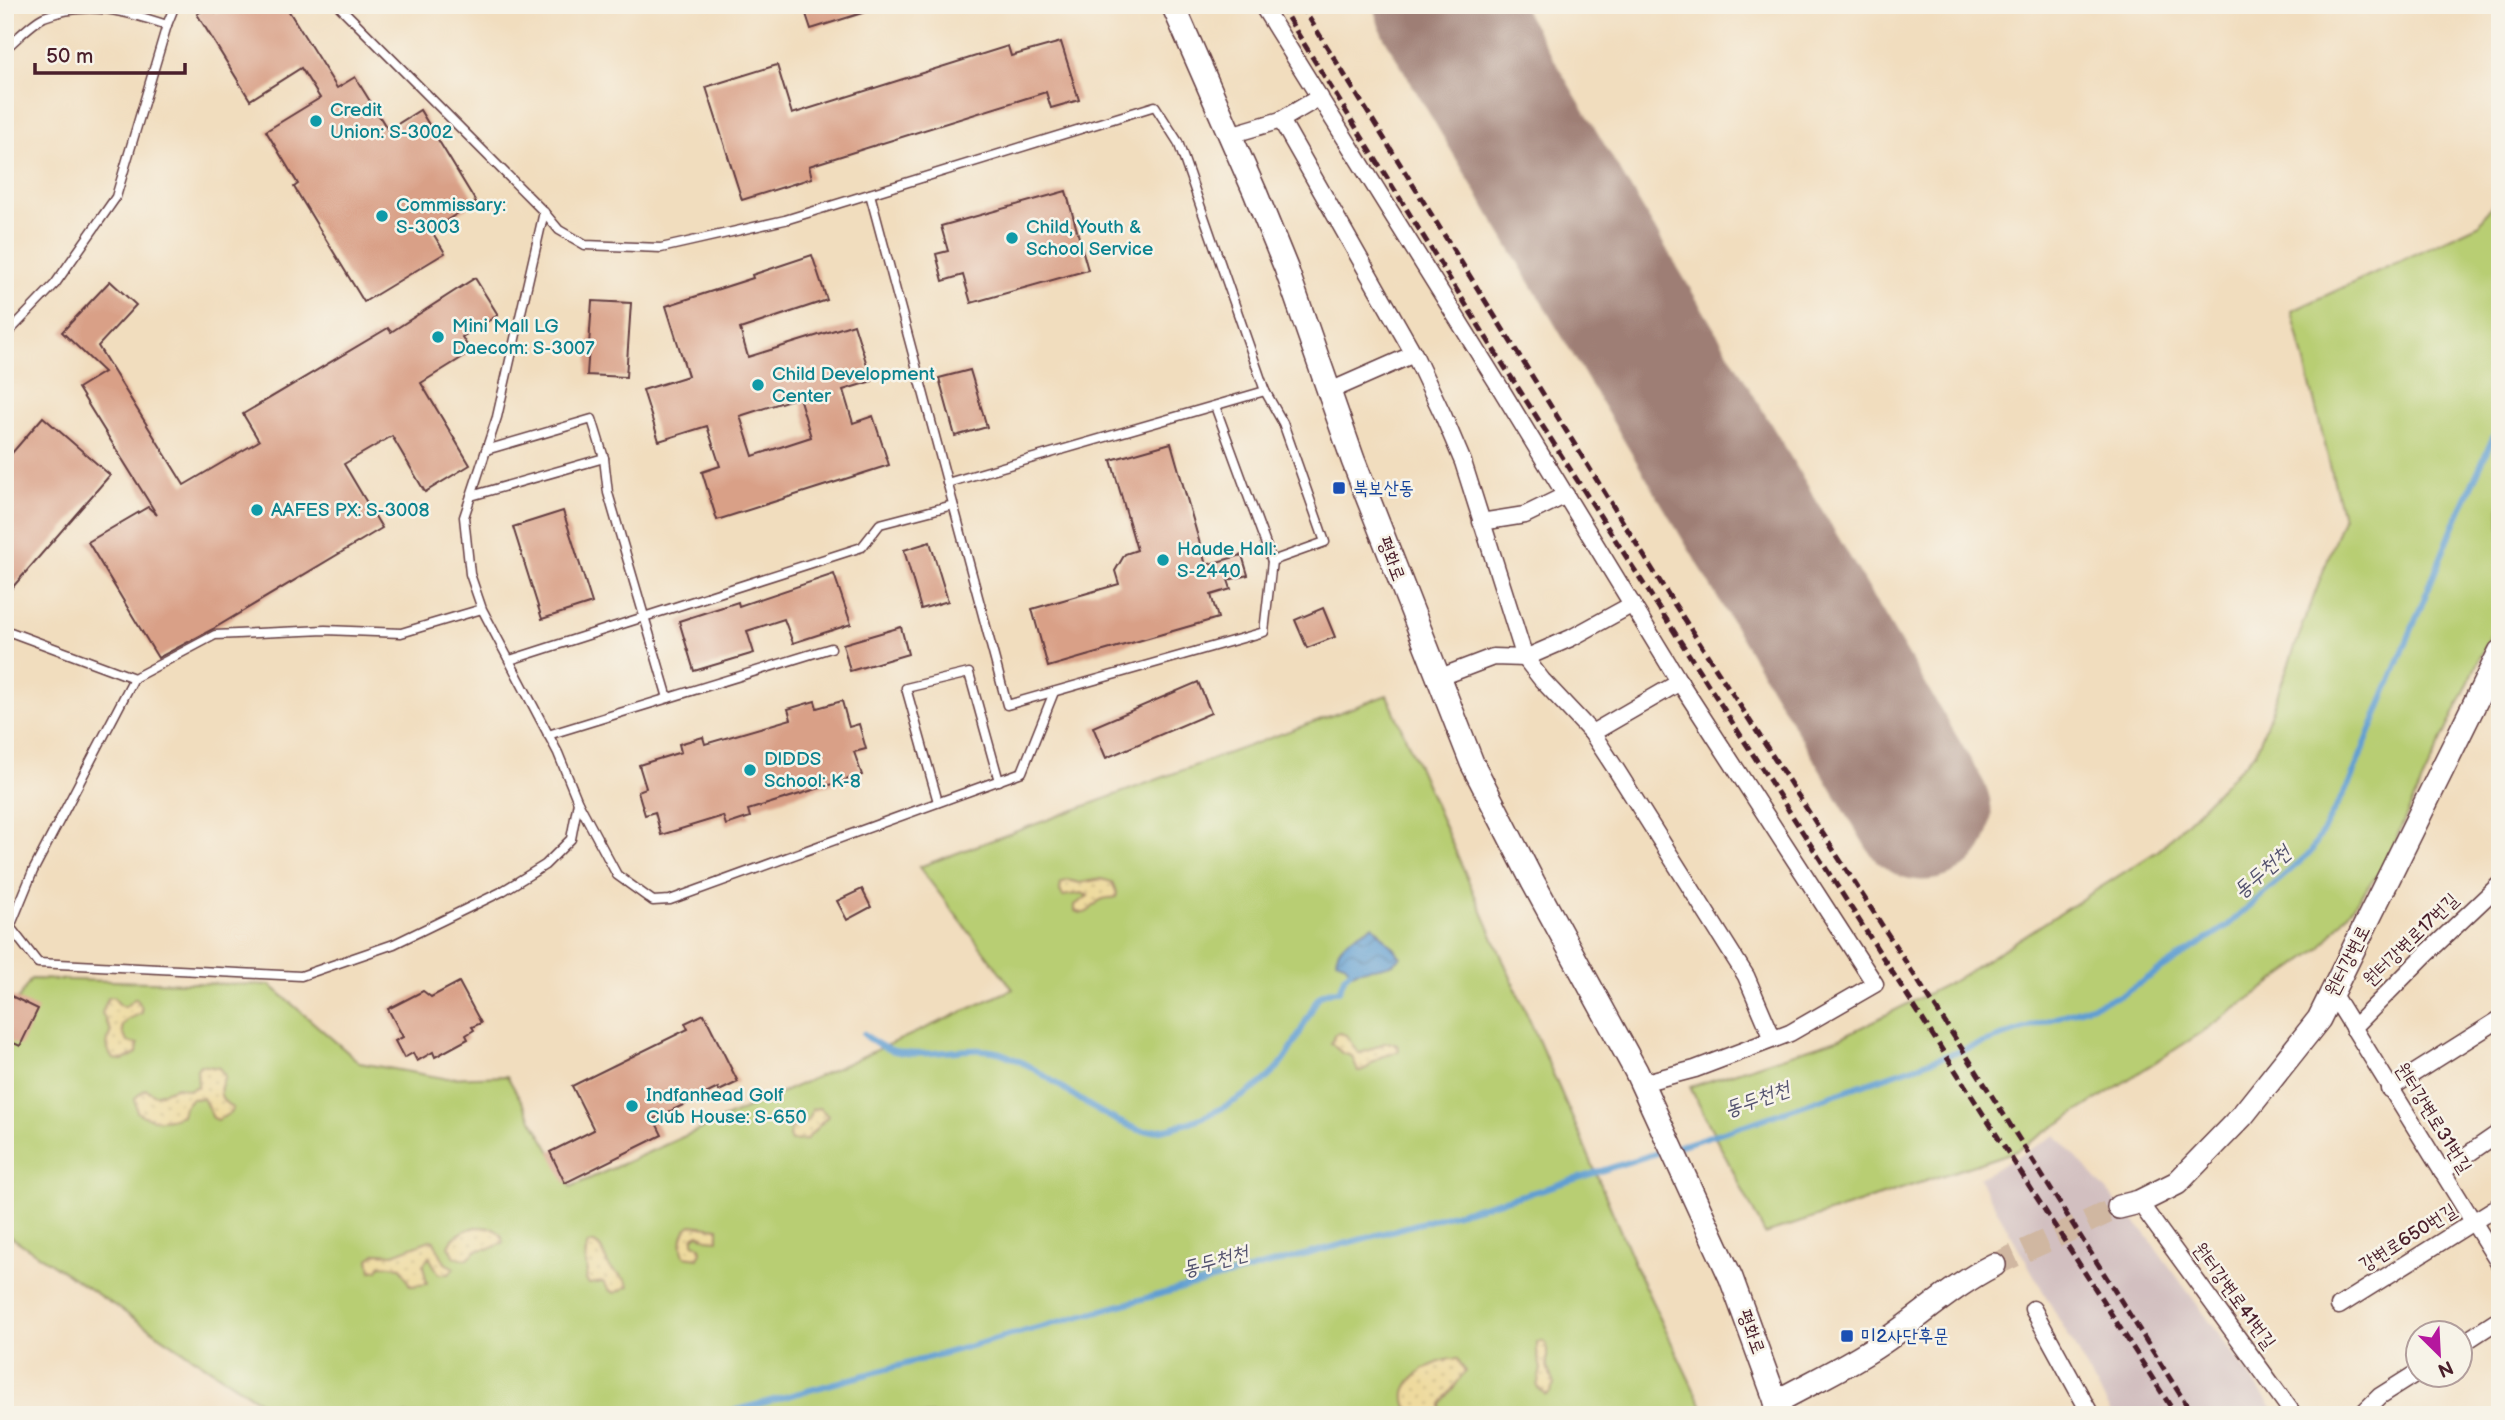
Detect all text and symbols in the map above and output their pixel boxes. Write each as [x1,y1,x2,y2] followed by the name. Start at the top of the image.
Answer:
[35,32,186,76] scale bar
[46,44,93,69] text: 50 m
[330,99,454,144] place label: Credit Union: S-3002
[308,113,324,129] marker: Credit Union: S-3002
[396,194,506,239] place label: Commissary: S-3003
[374,208,390,224] marker: Commissary: S-3003
[1026,216,1153,261] place label: Child, Youth & School Service
[1004,230,1020,246] marker: Child, Youth & School Service
[452,315,595,360] place label: Mini Mall LG Daecom: S-3007
[430,329,446,345] marker: Mini Mall LG Daecom: S-3007
[772,363,935,408] place label: Child Development Center
[750,377,766,393] marker: Child Development Center
[1353,477,1414,500] place label: 북보산동
[1331,480,1347,496] marker: 북보산동
[271,499,430,522] place label: AAFES PX: S-3008
[249,502,265,518] marker: AAFES PX: S-3008
[1372,533,1410,585] street label: 평화로
[1177,538,1277,583] place label: Haude Hall: S-2440
[1155,552,1171,568] marker: Haude Hall: S-2440
[764,748,861,793] place label: DlDDS School: K-8
[742,762,758,778] marker: DlDDS School: K-8
[2228,839,2297,904] water label: 동두천천
[2359,889,2463,991] street label: 원터강변로17번길
[2320,922,2376,1000] street label: 원터강변로
[2390,1058,2476,1178] street label: 원터강변로31번길
[1721,1075,1795,1122] water label: 동두천천
[646,1084,807,1129] place label: Indfanhead Golf Club House: S-650
[624,1098,640,1114] marker: Indfanhead Golf Club House: S-650
[2355,1199,2461,1277] street label: 강변로650번길
[2188,1238,2280,1354] street label: 원터강변로41번길
[1179,1240,1253,1282] water label: 동두천천
[1732,1307,1770,1357] street label: 평화로
[2404,1318,2474,1388] north arrow
[1861,1325,1949,1348] place label: 미2사단후문
[1839,1328,1855,1344] marker: 미2사단후문
[2434,1355,2457,1382] text: N

